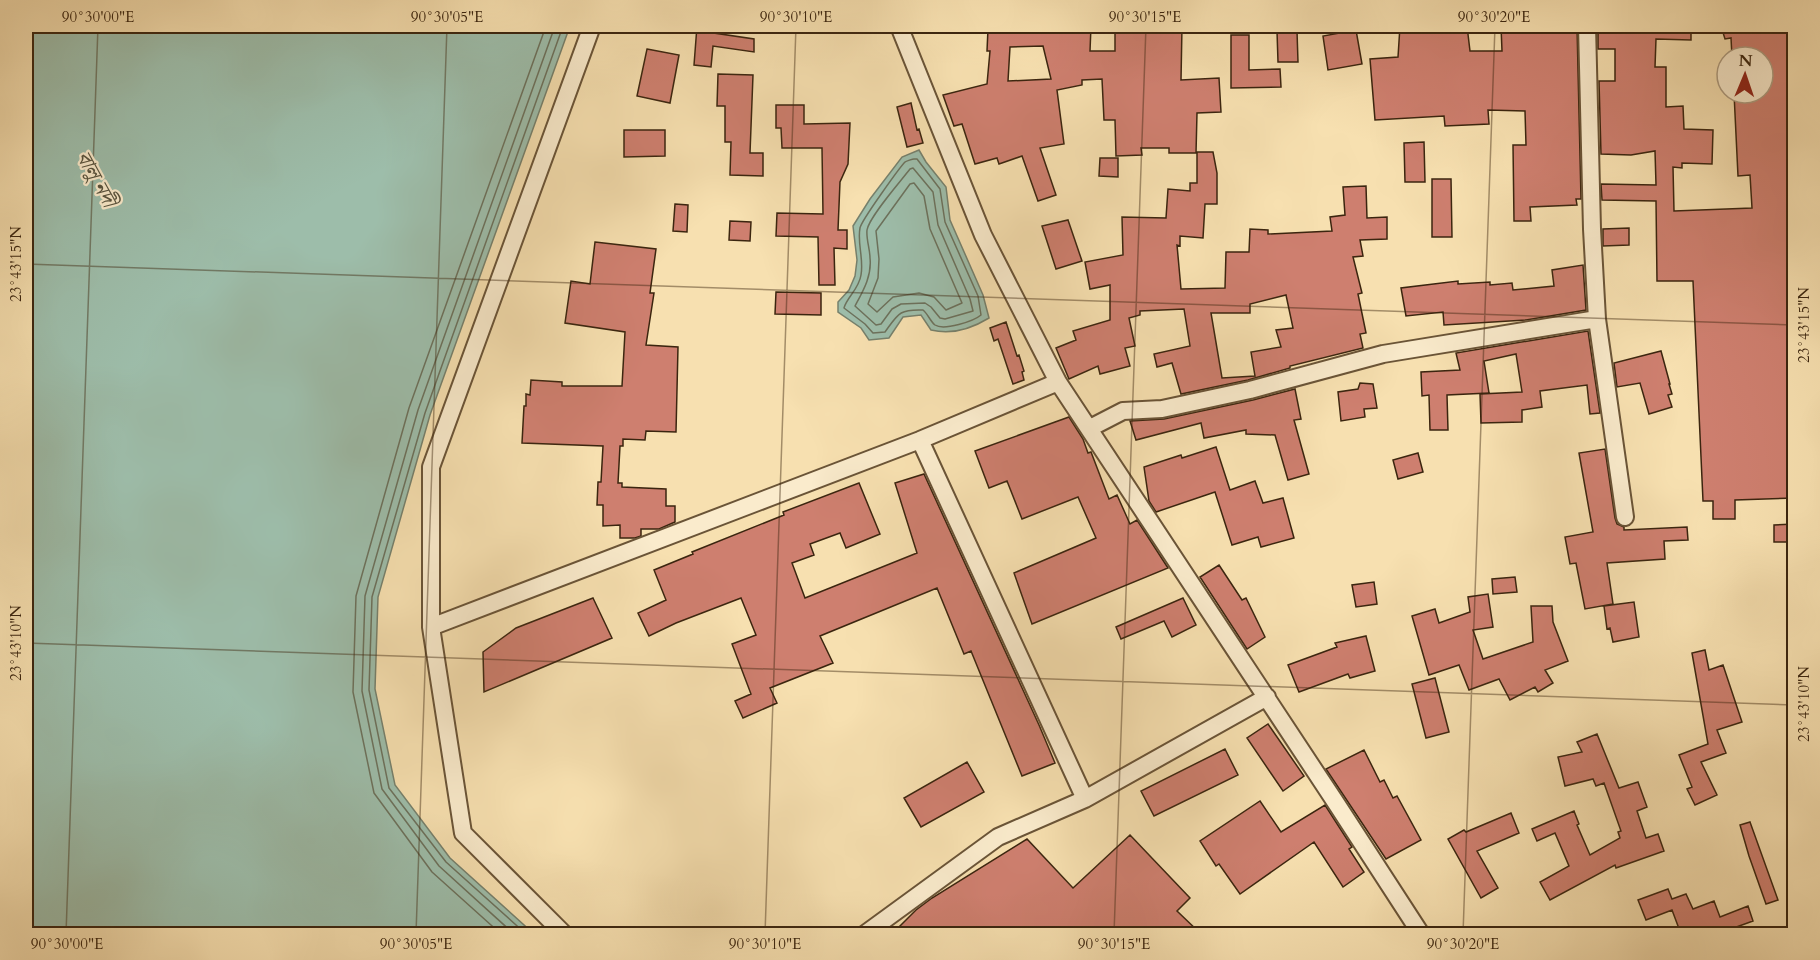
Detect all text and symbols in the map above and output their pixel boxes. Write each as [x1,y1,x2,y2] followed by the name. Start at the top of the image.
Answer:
[62,7,134,27] text: 90°30'00"E
[411,7,483,27] text: 90°30'05"E
[760,7,832,27] text: 90°30'10"E
[1109,7,1181,27] text: 90°30'15"E
[1458,7,1530,27] text: 90°30'20"E
[1715,45,1775,105] north arrow
[1738,50,1753,72] text: N
[69,146,125,215] water label: বালু নদী
[6,226,26,302] text: 23°43'15"N
[1794,287,1814,363] text: 23°43'15"N
[6,605,26,681] text: 23°43'10"N
[1794,666,1814,742] text: 23°43'10"N
[31,934,103,954] text: 90°30'00"E
[380,934,452,954] text: 90°30'05"E
[729,934,801,954] text: 90°30'10"E
[1078,934,1150,954] text: 90°30'15"E
[1427,934,1499,954] text: 90°30'20"E

